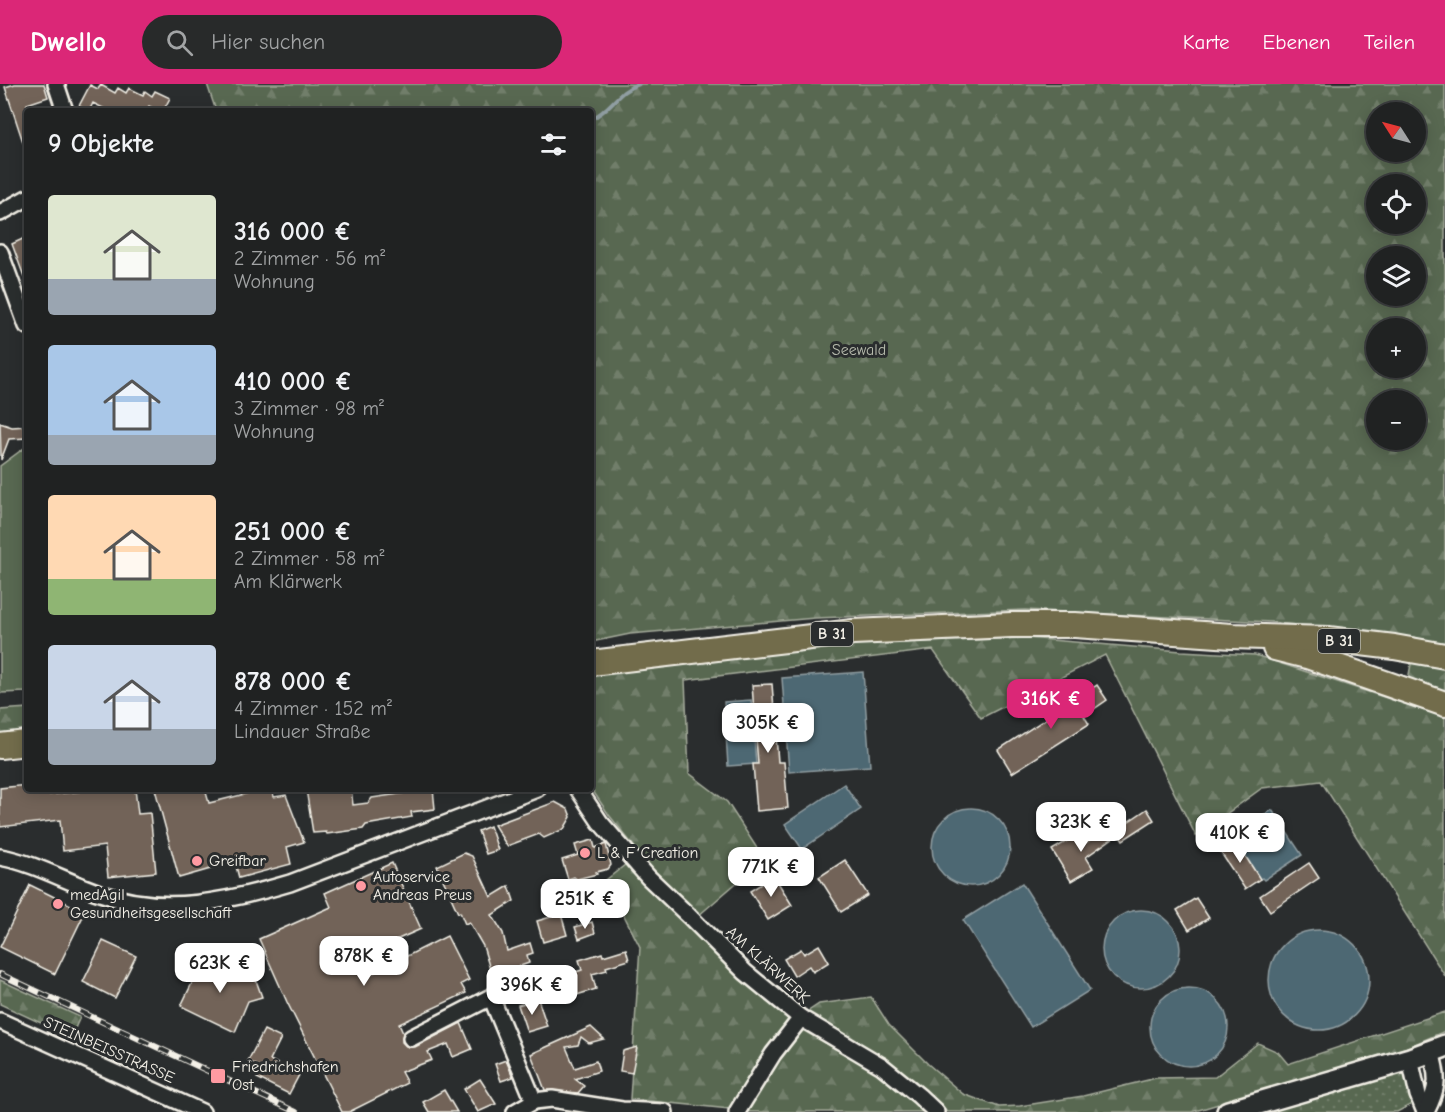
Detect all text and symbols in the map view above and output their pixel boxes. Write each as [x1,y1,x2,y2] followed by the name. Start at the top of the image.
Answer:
[142,15,562,69] search box
[30,26,106,58] text: Dwello
[163,26,196,59] icon: search
[211,29,325,55] text: Hier suchen
[1183,30,1230,54] text: Karte
[1263,30,1331,54] text: Ebenen
[1364,30,1415,54] text: Teilen
[1366,102,1426,162] north arrow
[1366,102,1426,450] map controls
[537,128,570,161] icon: filters
[48,129,154,159] text: 9 Objekte
[1366,174,1426,234] button: locate
[234,217,352,247] text: 316 000 €
[96,219,168,291] icon: home
[1366,246,1426,306] button: layers
[234,247,385,270] text: 2 Zimmer · 56 m²
[234,270,315,293] text: Wohnung
[1366,318,1426,378] button: +
[832,341,886,359] park label: Seewald
[234,367,352,397] text: 410 000 €
[96,369,168,441] icon: home
[1366,390,1426,450] button: −
[234,397,384,420] text: 3 Zimmer · 98 m²
[234,420,315,443] text: Wohnung
[234,517,352,547] text: 251 000 €
[96,519,168,591] icon: home
[234,547,385,570] text: 2 Zimmer · 58 m²
[234,570,342,593] text: Am Klärwerk
[811,622,853,646] road number: B 31
[1318,629,1360,653] road number: B 31
[234,667,353,697] text: 878 000 €
[96,669,168,741] icon: home
[1002,679,1100,730] pin: 316K €
[1021,687,1081,710] text: 316K €
[234,697,392,720] text: 4 Zimmer · 152 m²
[719,703,817,754] pin: 305K €
[736,711,800,734] text: 305K €
[234,720,371,743] text: Lindauer Straße
[1032,802,1130,853] pin: 323K €
[1050,810,1112,833] text: 323K €
[1191,813,1289,864] pin: 410K €
[1210,821,1270,844] text: 410K €
[597,844,698,862] place label: L & F Creation
[578,846,592,860] marker: L & F Creation
[722,847,820,898] pin: 771K €
[209,852,266,870] place label: Greifbar
[190,854,204,868] marker: Greifbar
[742,855,800,878] text: 771K €
[373,868,472,904] place label: Autoservice Andreas Preus
[354,879,368,893] marker: Autoservice Andreas Preus
[536,879,634,930] pin: 251K €
[70,886,232,922] place label: medAgil Gesundheitsgesellschaft
[555,887,615,910] text: 251K €
[51,897,65,911] marker: medAgil Gesundheitsgesellschaft
[723,923,813,1007] street label: AM KLÄRWERK
[315,936,413,987] pin: 878K €
[171,943,269,994] pin: 623K €
[333,944,395,967] text: 878K €
[189,951,251,974] text: 623K €
[483,965,581,1016] pin: 396K €
[501,973,563,996] text: 396K €
[41,1013,178,1087] street label: STEINBEISSTRASSE
[232,1058,339,1094] place label: Friedrichshafen Ost
[209,1067,227,1085] marker: Friedrichshafen Ost

